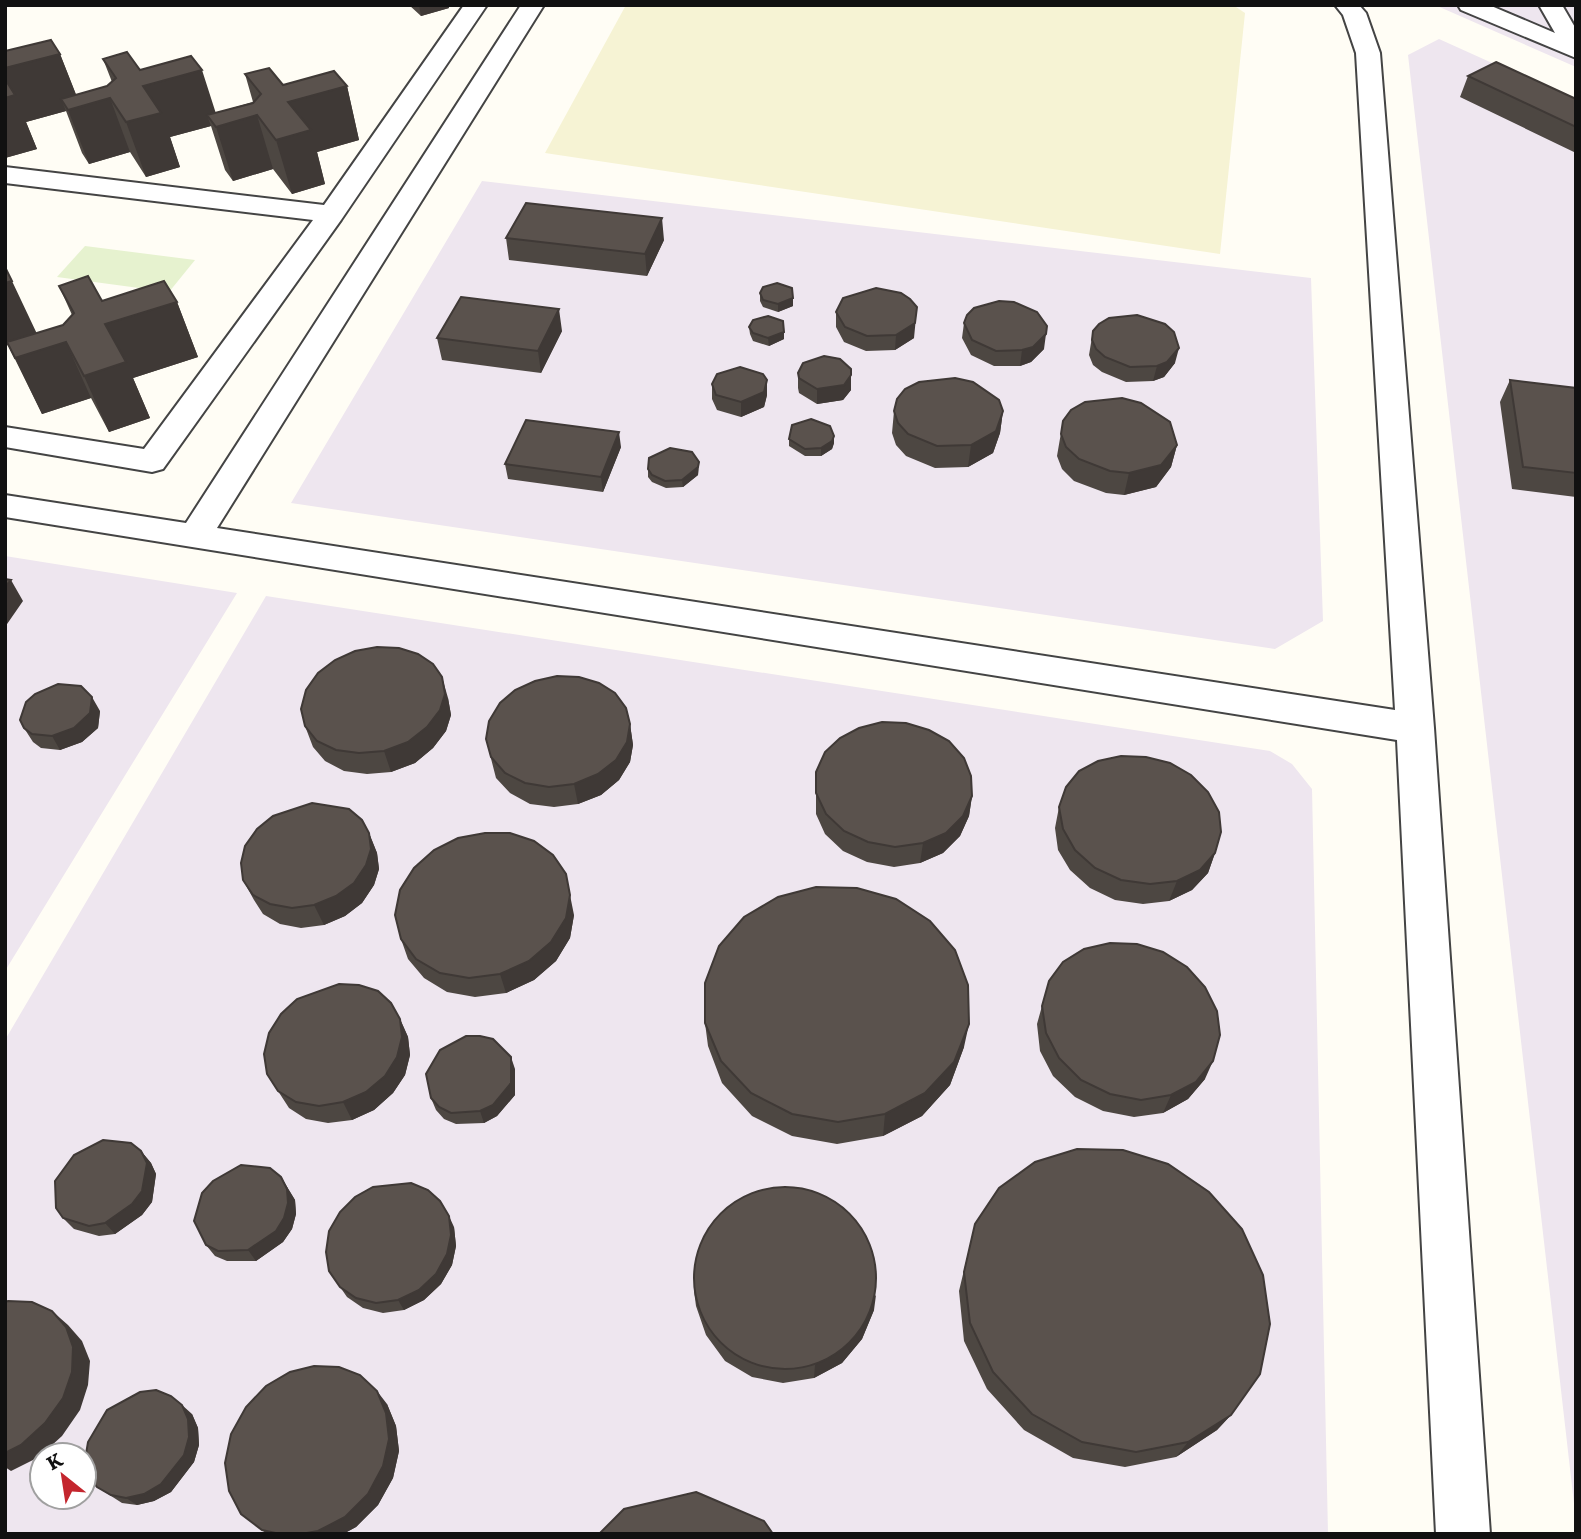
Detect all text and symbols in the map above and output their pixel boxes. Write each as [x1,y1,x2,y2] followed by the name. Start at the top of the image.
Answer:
[28,1441,98,1511] north arrow
[41,1445,68,1476] text: K

